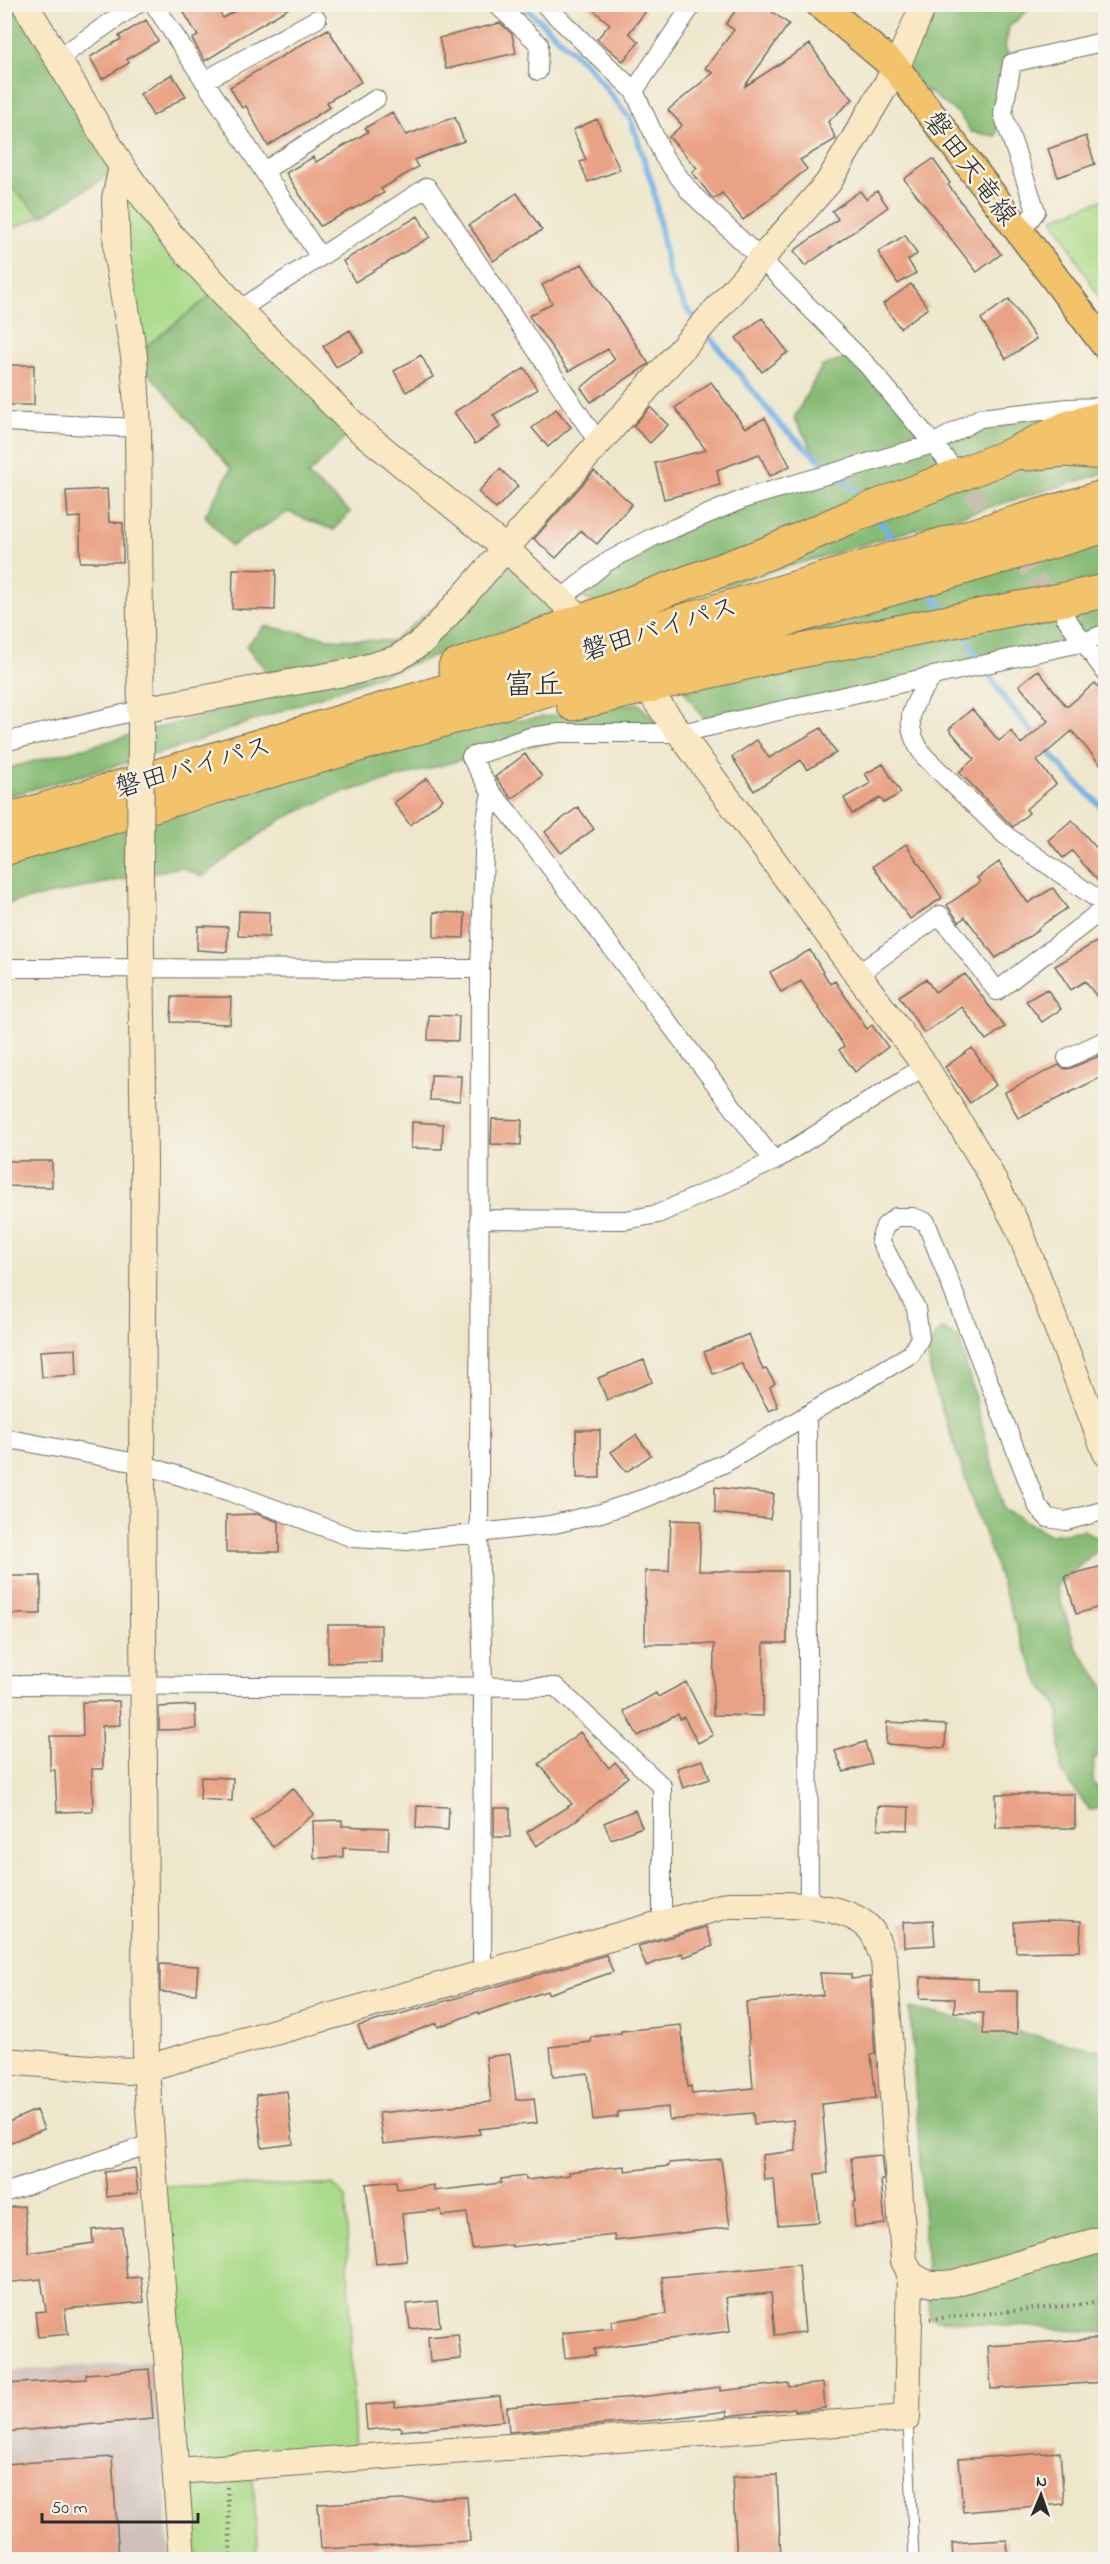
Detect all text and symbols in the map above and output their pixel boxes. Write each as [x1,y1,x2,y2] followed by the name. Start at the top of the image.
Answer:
[913,104,1025,235] street label: 磐田天竜線
[577,588,743,673] street label: 磐田バイパス
[504,665,564,709] district label: 富丘
[111,727,277,809] street label: 磐田バイパス
[1011,2465,1071,2525] north arrow
[1036,2470,1047,2494] text: N
[42,2486,198,2524] scale bar
[51,2496,88,2522] text: 50 m

